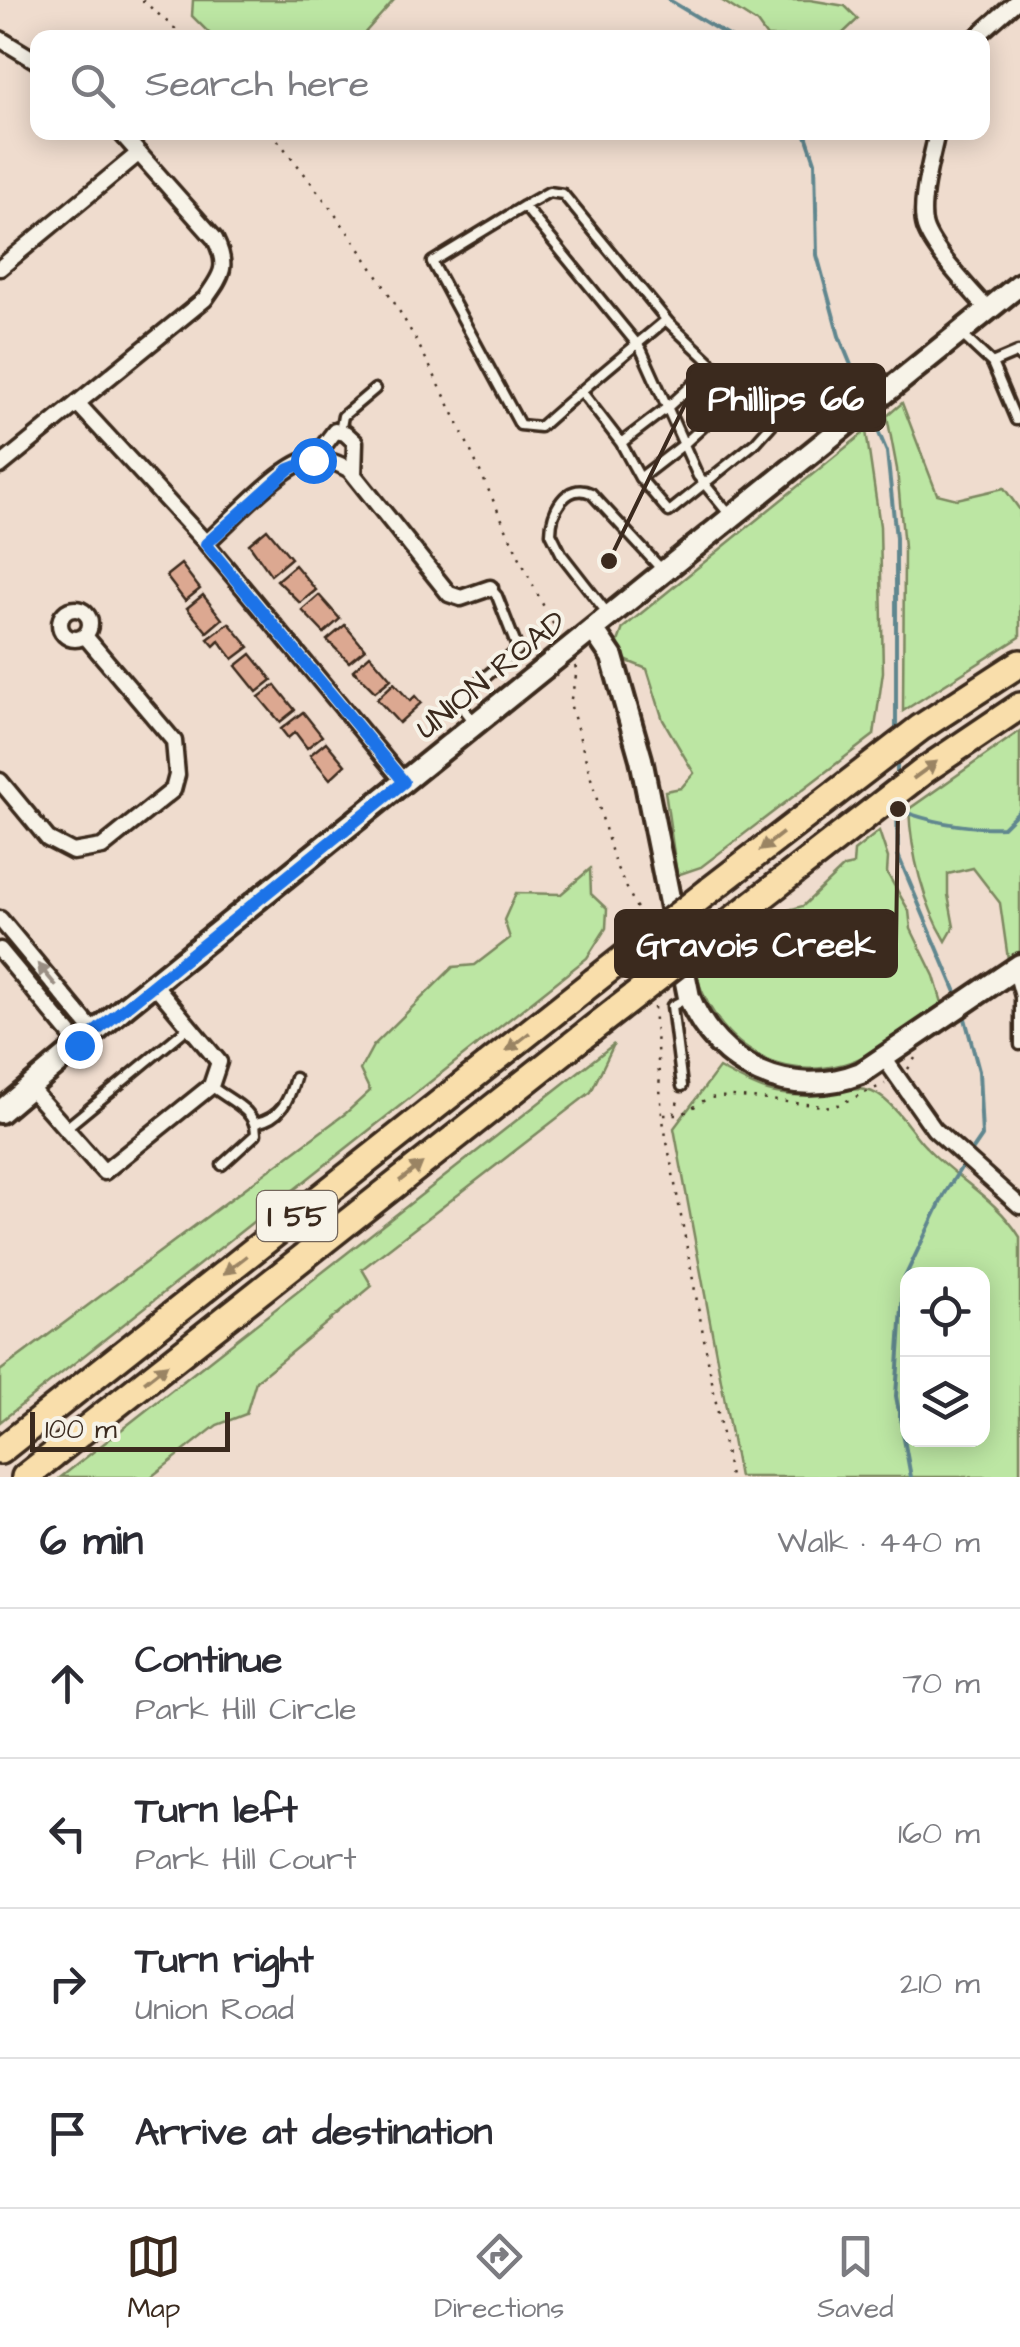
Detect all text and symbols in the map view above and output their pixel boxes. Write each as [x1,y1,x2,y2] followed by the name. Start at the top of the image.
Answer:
[30,30,990,140] search box
[65,58,120,113] icon: search
[145,59,369,111] text: Search here
[688,365,884,430] callout: Phillips 66
[708,375,864,425] text: Phillips 66
[291,438,337,484] route start
[406,600,576,750] street label: UNION ROAD
[912,761,938,780] one-way arrow
[758,832,784,852] one-way arrow
[616,911,896,976] callout: Gravois Creek
[636,921,876,970] text: Gravois Creek
[37,963,58,988] one-way arrow
[57,1023,103,1069] route end
[505,1031,530,1052] one-way arrow
[398,1162,424,1182] one-way arrow
[257,1191,337,1241] road number: I 55
[223,1254,248,1275] one-way arrow
[900,1267,990,1447] map controls
[900,1267,990,1357] button: locate
[900,1357,990,1447] button: layers
[143,1363,169,1384] one-way arrow
[30,1407,230,1452] scale bar
[45,1410,117,1449] text: 100 m
[40,1513,143,1571] text: 6 min
[777,1520,980,1565] text: Walk · 440 m
[135,1635,282,1687] text: Continue
[40,1656,95,1711] icon: ahead
[902,1661,980,1706] text: 70 m
[135,1687,357,1732] text: Park Hill Circle
[135,1785,298,1837] text: Turn left
[40,1806,95,1861] icon: left
[898,1811,980,1856] text: 160 m
[135,1837,356,1882] text: Park Hill Court
[135,1935,314,1987] text: Turn right
[40,1956,95,2011] icon: right
[900,1961,980,2006] text: 210 m
[135,1987,294,2032] text: Union Road
[40,2106,95,2161] icon: arrive
[135,2107,492,2159] text: Arrive at destination
[126,2229,181,2328] tab: Map
[434,2229,564,2328] tab: Directions
[817,2229,894,2328] tab: Saved

